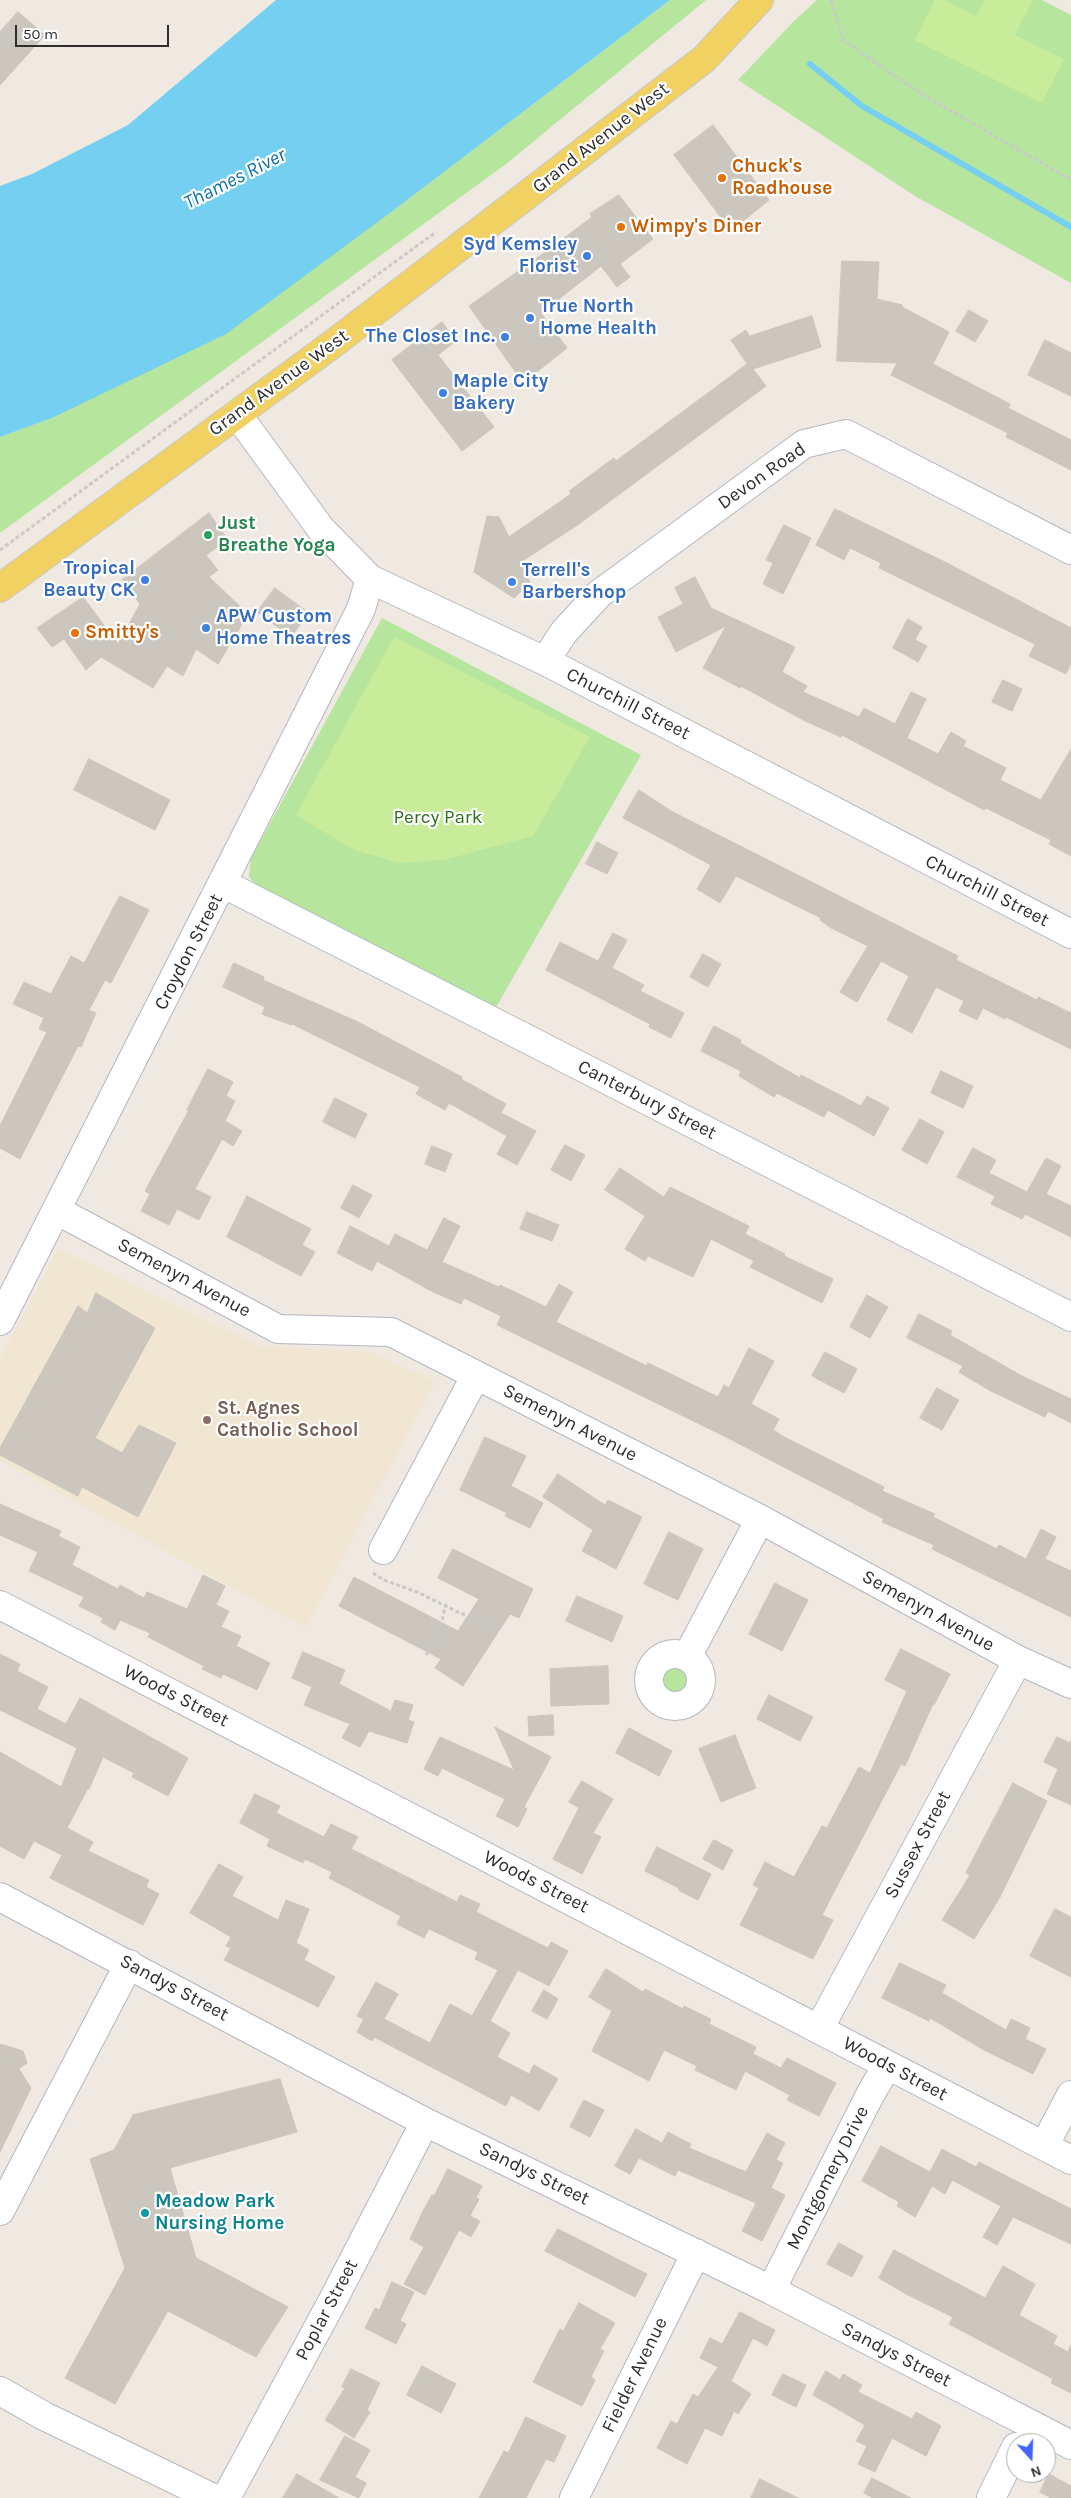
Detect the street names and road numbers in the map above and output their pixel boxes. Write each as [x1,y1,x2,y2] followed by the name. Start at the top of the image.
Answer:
[528,78,674,198] street label: Grand Avenue West
[205,325,353,441] street label: Grand Avenue West
[714,437,810,515] street label: Devon Road
[562,663,694,745] street label: Churchill Street
[921,850,1053,932] street label: Churchill Street
[150,890,228,1014] street label: Croydon Street
[574,1055,720,1145] street label: Canterbury Street
[113,1233,255,1323] street label: Semenyn Avenue
[499,1379,641,1467] street label: Semenyn Avenue
[858,1565,998,1657] street label: Semenyn Avenue
[120,1660,232,1732] street label: Woods Street
[880,1787,956,1903] street label: Sussex Street
[480,1846,592,1918] street label: Woods Street
[116,1950,232,2026] street label: Sandys Street
[839,2032,951,2106] street label: Woods Street
[782,2102,874,2254] street label: Montgomery Drive
[475,2137,593,2211] street label: Sandys Street
[291,2256,363,2364] street label: Poplar Street
[597,2314,673,2436] street label: Fielder Avenue
[837,2318,955,2392] street label: Sandys Street

